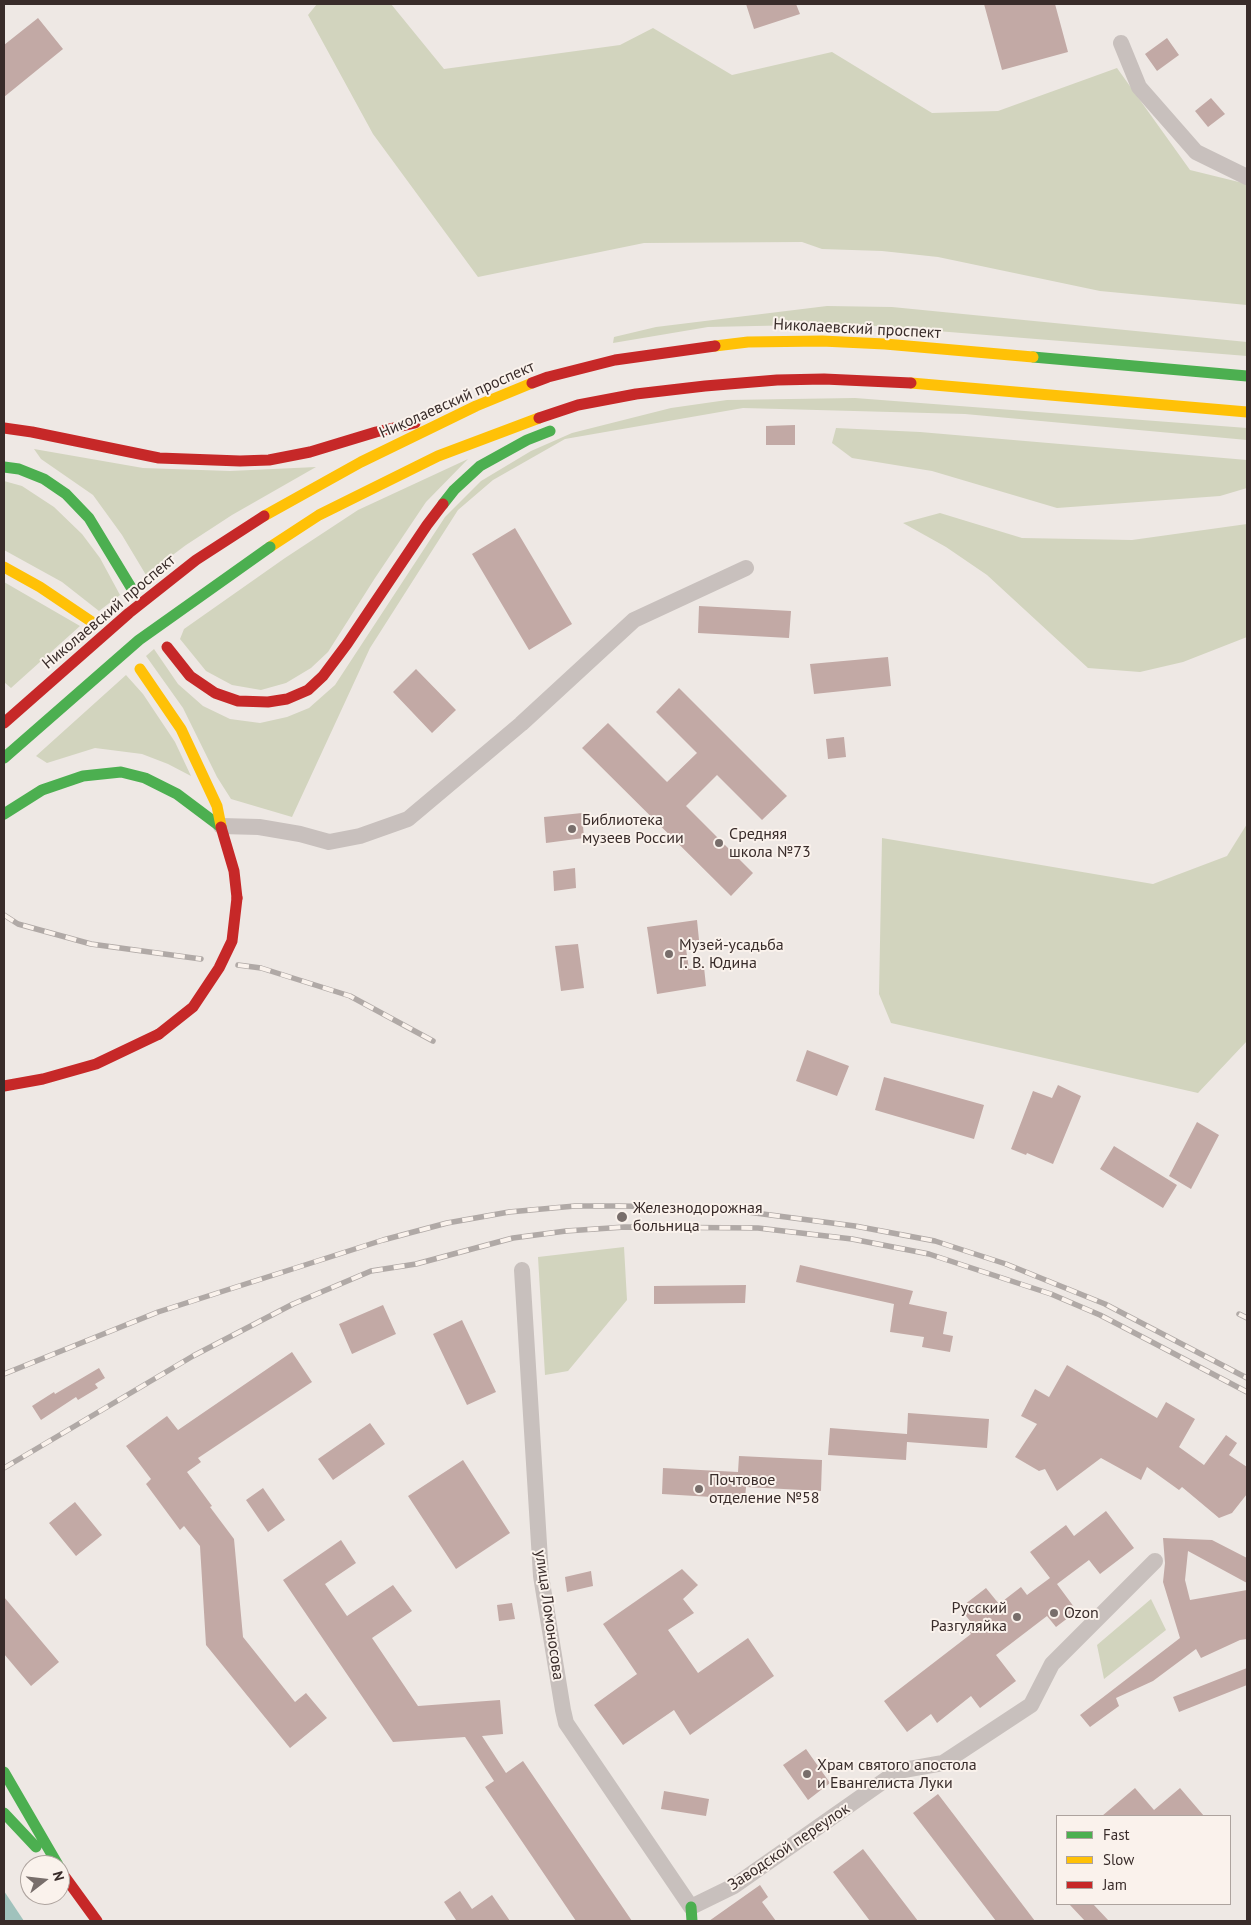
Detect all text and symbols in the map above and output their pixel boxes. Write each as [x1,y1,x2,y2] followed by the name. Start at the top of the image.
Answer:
[773,315,941,343] street label: Николаевский проспект
[376,357,538,443] street label: Николаевский проспект
[39,551,179,673] street label: Николаевский проспект
[582,810,684,848] place label: Библиотека музеев России
[566,823,578,835] marker: Библиотека музеев России
[729,824,811,862] place label: Средняя школа №73
[713,837,725,849] marker: Средняя школа №73
[679,935,784,973] place label: Музей-усадьба Г. В. Юдина
[663,948,675,960] marker: Музей-усадьба Г. В. Юдина
[633,1198,763,1236] place label: Железнодорожная больница
[615,1210,629,1224] marker: Железнодорожная больница
[709,1470,820,1508] place label: Почтовое отделение №58
[693,1483,705,1495] marker: Почтовое отделение №58
[530,1549,568,1681] street label: улица Ломоносова
[931,1598,1007,1636] place label: Русский Разгуляйка
[1064,1603,1099,1623] place label: Ozon
[1048,1607,1060,1619] marker: Ozon
[1011,1611,1023,1623] marker: Русский Разгуляйка
[817,1755,977,1793] place label: Храм святого апостола и Евангелиста Луки
[801,1768,813,1780] marker: Храм святого апостола и Евангелиста Луки
[724,1799,854,1895] street label: Заводской переулок
[1056,1815,1231,1905] legend
[1103,1825,1130,1844] text: Fast
[1103,1850,1134,1869] text: Slow
[20,1855,70,1905] north arrow
[49,1869,68,1883] text: N
[1103,1875,1127,1894] text: Jam

